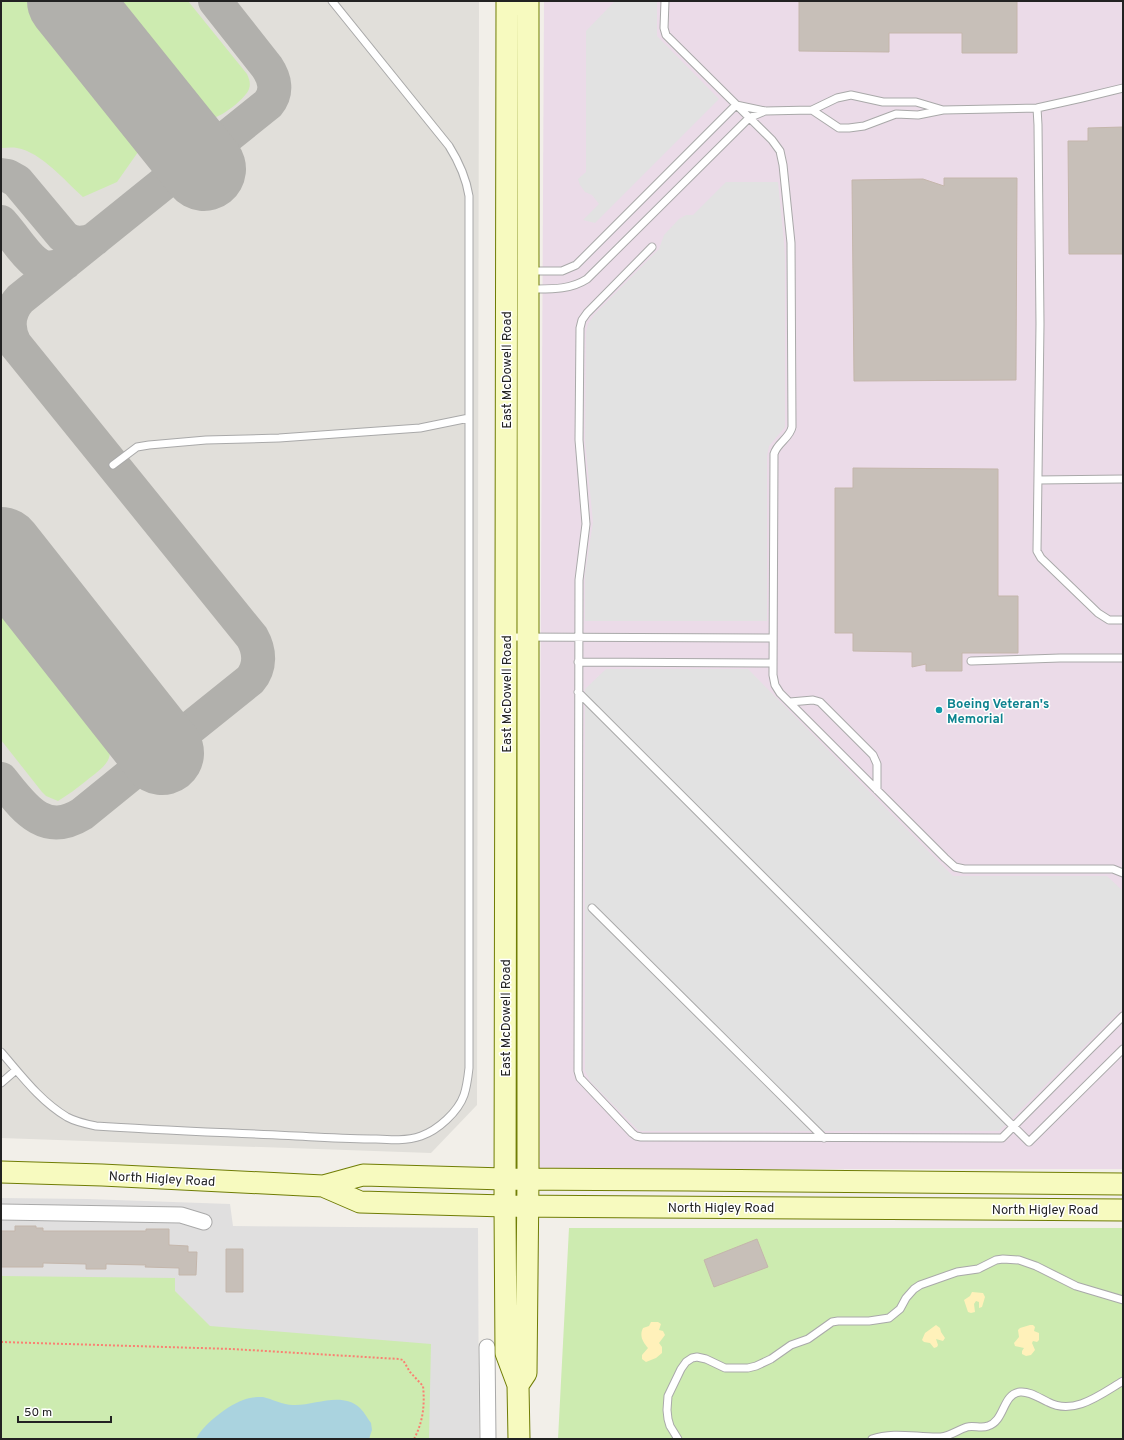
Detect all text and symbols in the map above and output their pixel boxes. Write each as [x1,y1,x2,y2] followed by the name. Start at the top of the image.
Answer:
[500,311,516,429] street label: East McDowell Road
[500,635,516,753] street label: East McDowell Road
[947,697,1049,728] place label: Boeing Veteran's Memorial
[934,705,944,715] marker: Boeing Veteran's Memorial
[499,959,515,1077] street label: East McDowell Road
[108,1169,216,1191] street label: North Higley Road
[668,1201,774,1217] street label: North Higley Road
[992,1203,1098,1219] street label: North Higley Road
[18,1398,111,1424] scale bar
[24,1405,52,1421] text: 50 m

